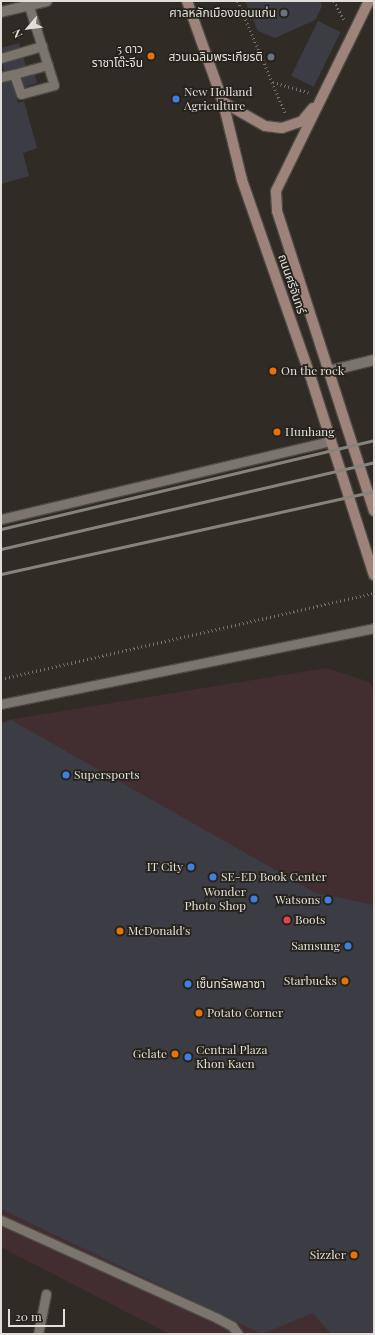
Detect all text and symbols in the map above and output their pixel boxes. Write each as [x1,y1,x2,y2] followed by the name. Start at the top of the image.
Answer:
[169,6,276,20] place label: ศาลหลักเมืองขอนแก่น
[8,8,48,48] north arrow
[279,8,289,18] marker: ศาลหลักเมืองขอนแก่น
[8,27,25,41] text: N
[92,42,143,70] place label: 5 ดาว ราชาโต๊ะจีน
[168,50,263,64] place label: สวนเฉลิมพระเกียรติ
[146,51,156,61] marker: 5 ดาว ราชาโต๊ะจีน
[266,52,276,62] marker: สวนเฉลิมพระเกียรติ
[184,85,253,113] place label: New Holland Agriculture
[171,94,181,104] marker: New Holland Agriculture
[275,252,309,316] street label: ถนนศรีจันทร์
[281,364,345,378] place label: On the rock
[268,366,278,376] marker: On the rock
[285,425,334,439] place label: Hunhang
[272,427,282,437] marker: Hunhang
[74,768,140,782] place label: Supersports
[61,770,71,780] marker: Supersports
[146,860,183,874] place label: IT City
[186,862,196,872] marker: IT City
[221,870,327,884] place label: SE-ED Book Center
[208,872,218,882] marker: SE-ED Book Center
[185,885,246,913] place label: Wonder Photo Shop
[275,893,320,907] place label: Watsons
[249,894,259,904] marker: Wonder Photo Shop
[323,895,333,905] marker: Watsons
[295,913,325,927] place label: Boots
[282,915,292,925] marker: Boots
[128,924,190,938] place label: McDonald's
[115,926,125,936] marker: McDonald's
[291,939,340,953] place label: Samsung
[343,941,353,951] marker: Samsung
[284,974,337,988] place label: Starbucks
[340,976,350,986] marker: Starbucks
[196,977,265,991] place label: เซ็นทรัลพลาซา
[183,979,193,989] marker: เซ็นทรัลพลาซา
[207,1006,283,1020] place label: Potato Corner
[194,1008,204,1018] marker: Potato Corner
[196,1043,267,1071] place label: Central Plaza Khon Kaen
[133,1047,167,1061] place label: Gelate
[170,1049,180,1059] marker: Gelate
[183,1052,193,1062] marker: Central Plaza Khon Kaen
[310,1248,346,1262] place label: Sizzler
[349,1250,359,1260] marker: Sizzler
[10,1301,67,1327] scale bar
[15,1308,42,1324] text: 20 m

